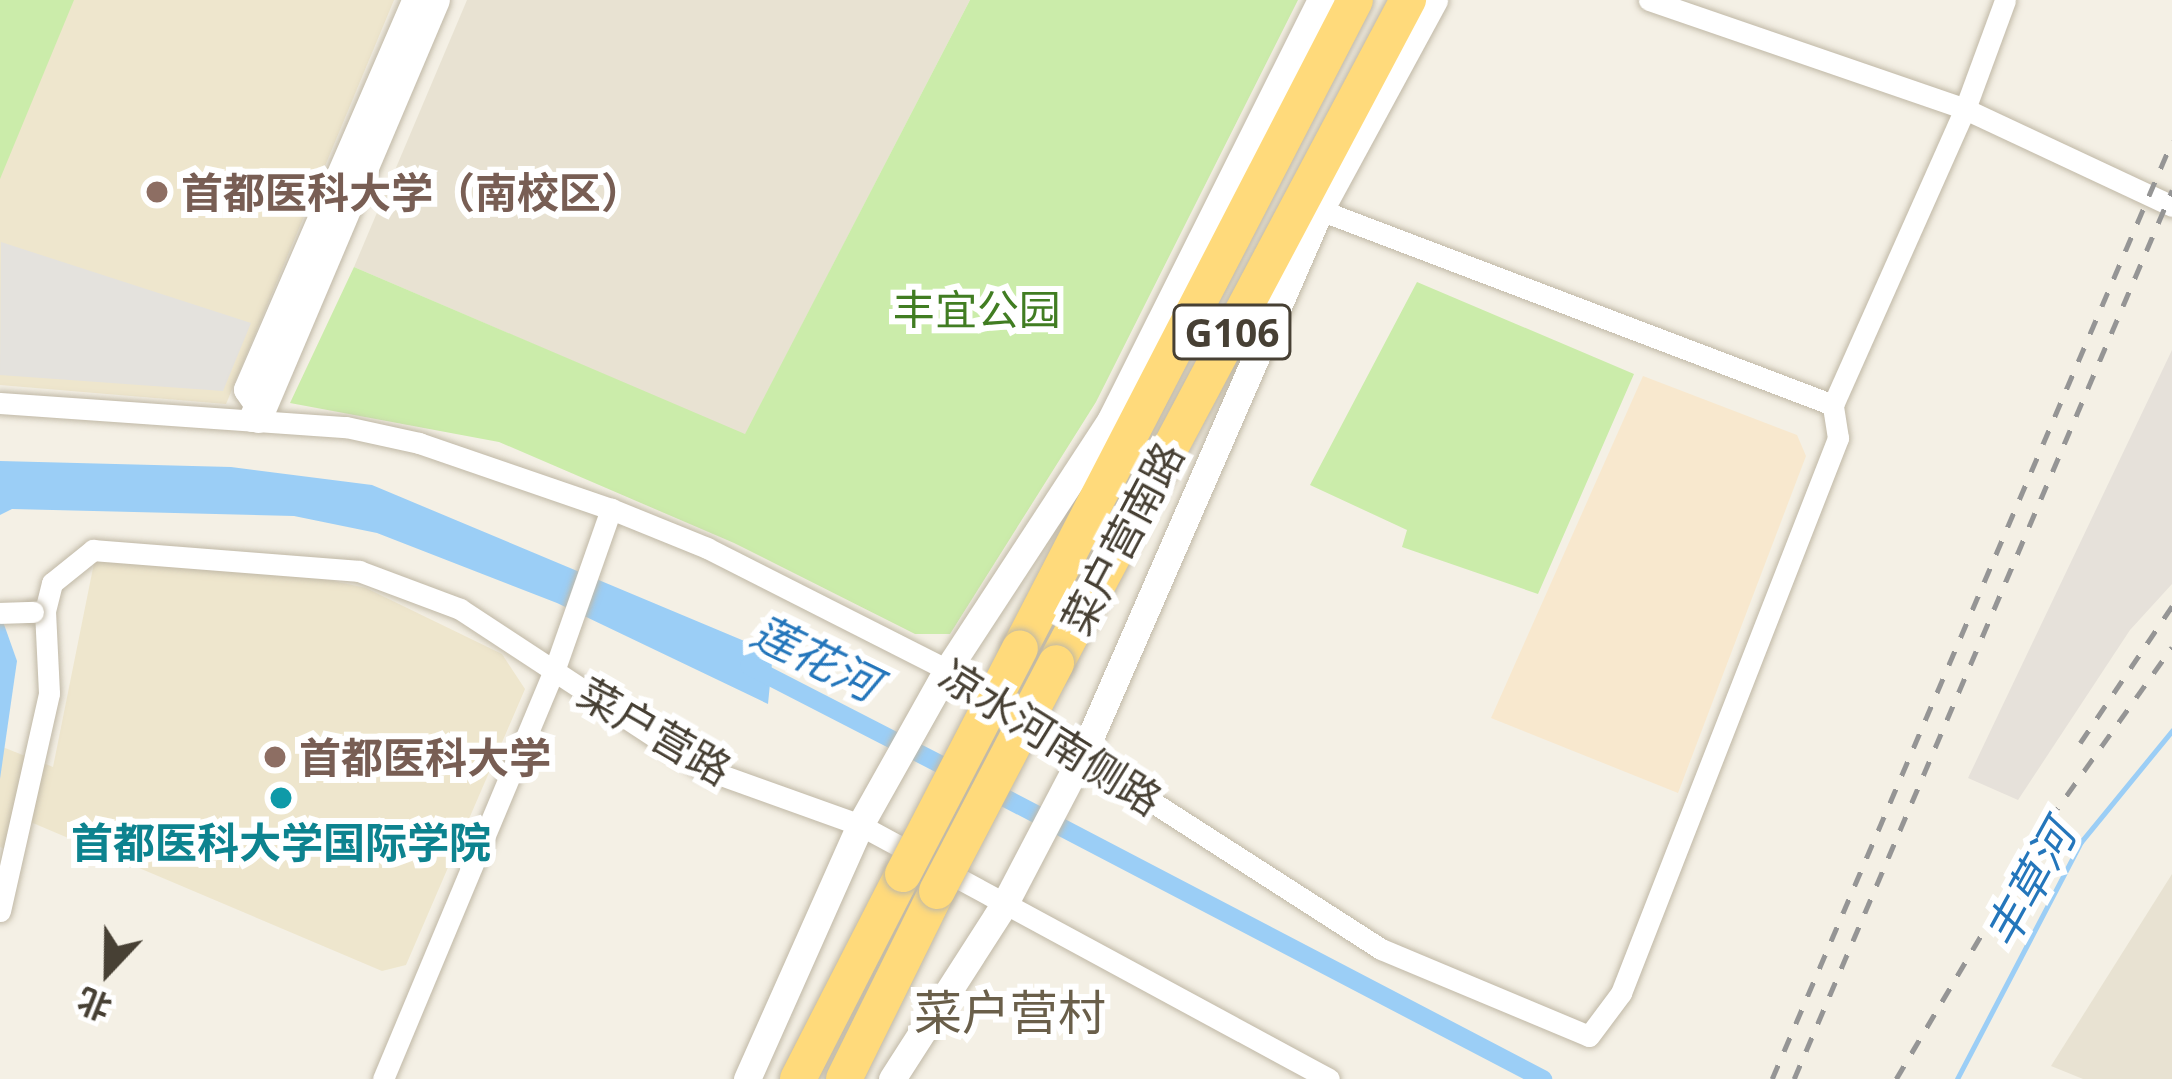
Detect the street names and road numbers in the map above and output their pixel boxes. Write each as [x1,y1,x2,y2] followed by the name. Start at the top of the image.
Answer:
[1172,299,1292,365] road number: G106
[1050,433,1194,643] street label: 菜户营南路
[931,649,1171,825] street label: 凉水河南侧路
[570,667,740,795] street label: 菜户营路

